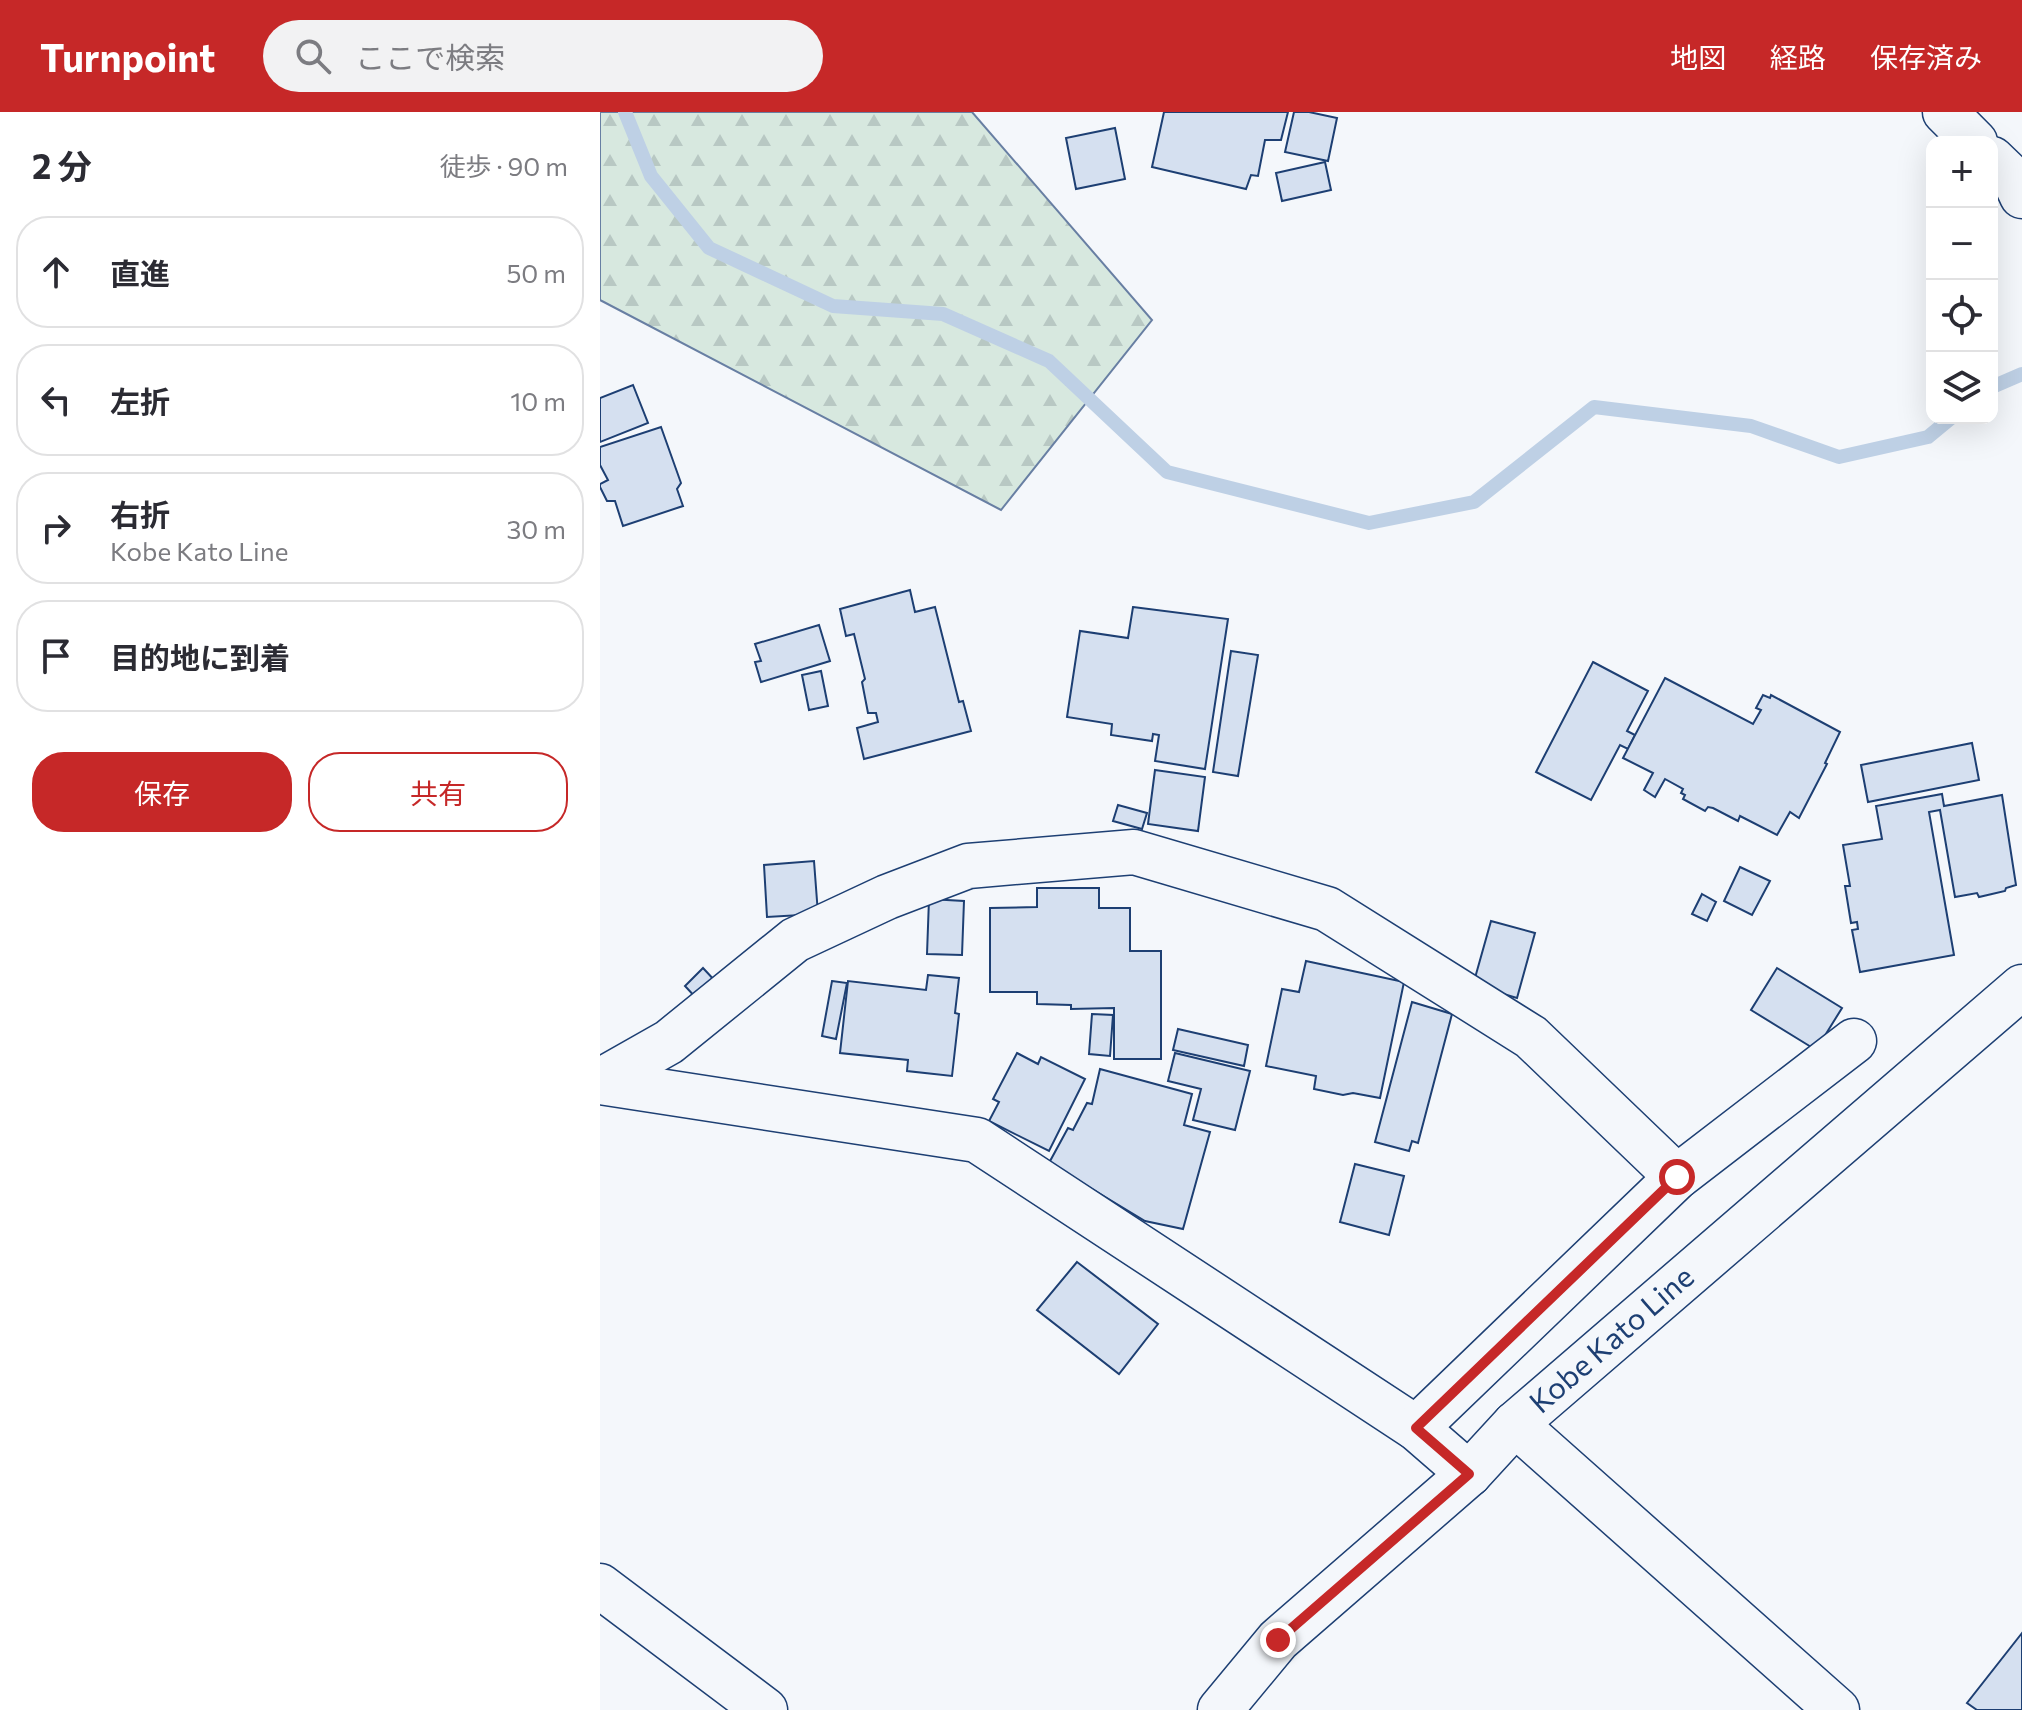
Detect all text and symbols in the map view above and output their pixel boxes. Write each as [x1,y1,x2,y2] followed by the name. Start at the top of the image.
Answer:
[263,20,823,92] search box
[40,33,215,80] text: Turnpoint
[291,34,335,78] icon: search
[355,38,505,75] text: ここで検索
[1670,40,1726,74] text: 地図
[1770,40,1826,74] text: 経路
[1870,40,1982,74] text: 保存済み
[1926,136,1998,424] map controls
[1926,136,1998,208] button: +
[32,144,92,186] text: 2 分
[439,150,568,181] text: 徒歩 · 90 m
[1926,208,1998,280] button: −
[34,250,78,294] icon: ahead
[110,254,170,291] text: 直進
[506,257,566,288] text: 50 m
[1926,280,1998,352] button: locate
[1926,352,1998,424] button: layers
[34,378,78,422] icon: left
[110,382,170,419] text: 左折
[510,385,566,416] text: 10 m
[110,495,170,532] text: 右折
[34,506,78,550] icon: right
[507,513,566,544] text: 30 m
[110,535,288,566] text: Kobe Kato Line
[34,634,78,678] icon: arrive
[110,638,290,675] text: 目的地に到着
[32,752,292,832] button: 保存
[308,752,568,832] button: 共有
[1659,1159,1695,1195] route start
[1521,1257,1700,1420] street label: Kobe Kato Line
[1260,1622,1296,1658] route end

